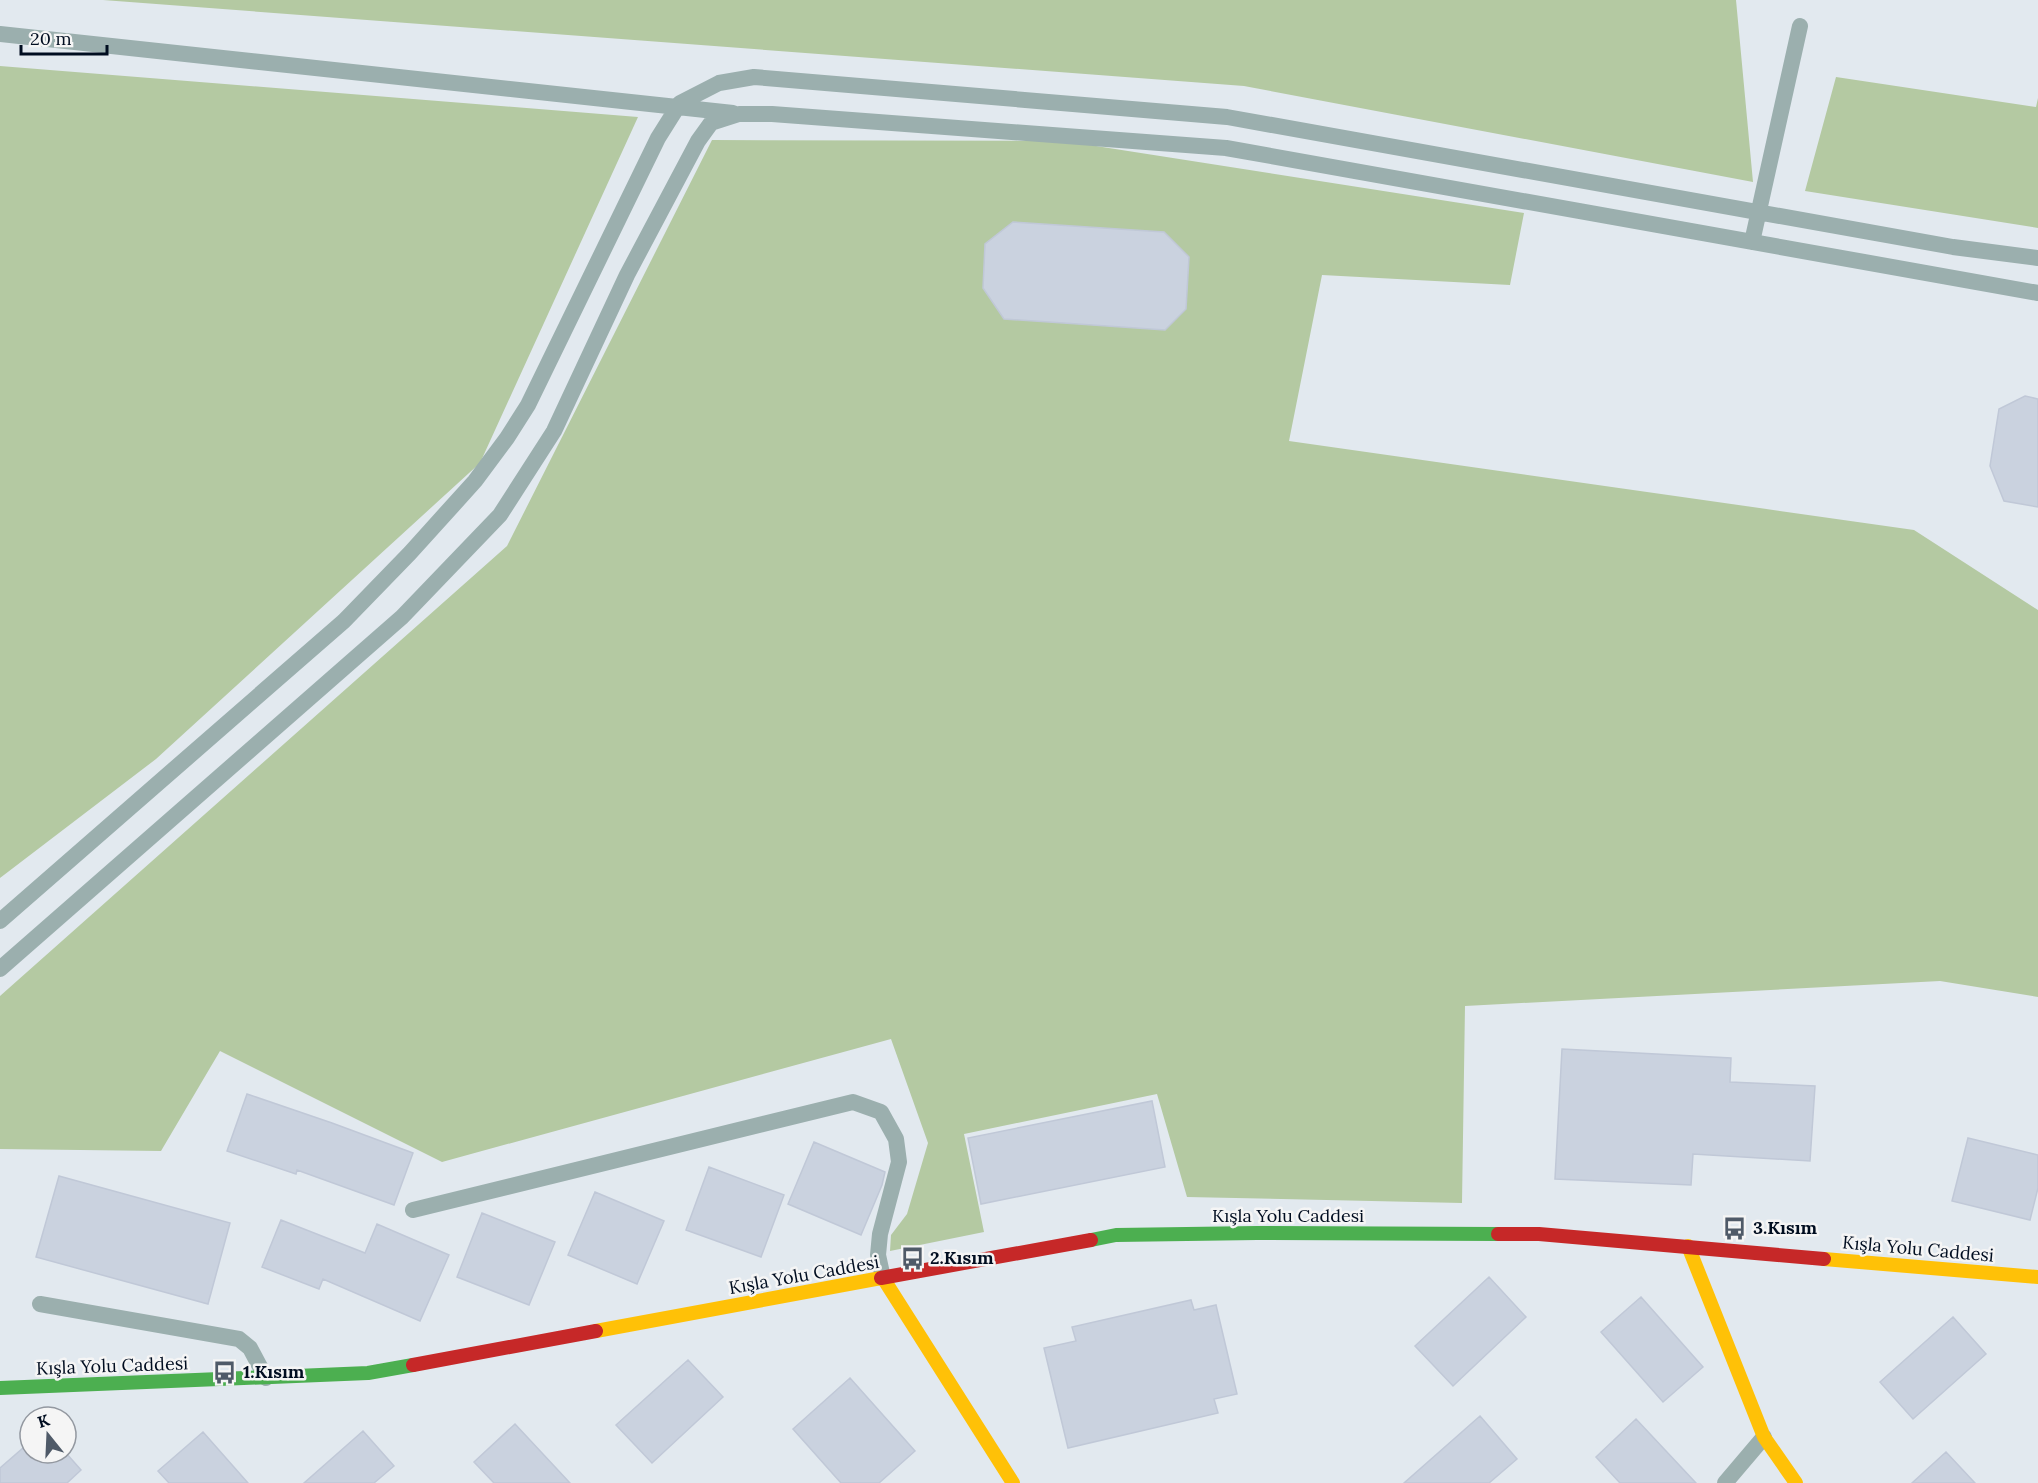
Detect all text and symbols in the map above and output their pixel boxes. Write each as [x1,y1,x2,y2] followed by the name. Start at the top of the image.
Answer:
[21,18,106,56] scale bar
[30,27,72,50] text: 20 m
[1212,1204,1364,1227] street label: Kışla Yolu Caddesi
[1722,1215,1748,1241] bus stop icon: 3.Kısım
[1753,1216,1818,1239] place label: 3.Kısım
[1841,1230,1995,1267] street label: Kışla Yolu Caddesi
[899,1245,925,1271] bus stop icon: 2.Kısım
[930,1246,994,1269] place label: 2.Kısım
[727,1250,881,1299] street label: Kışla Yolu Caddesi
[36,1351,188,1380] street label: Kışla Yolu Caddesi
[212,1359,238,1385] bus stop icon: 1.Kısım
[243,1360,305,1383] place label: 1.Kısım
[18,1405,78,1465] north arrow
[35,1409,52,1432] text: K

